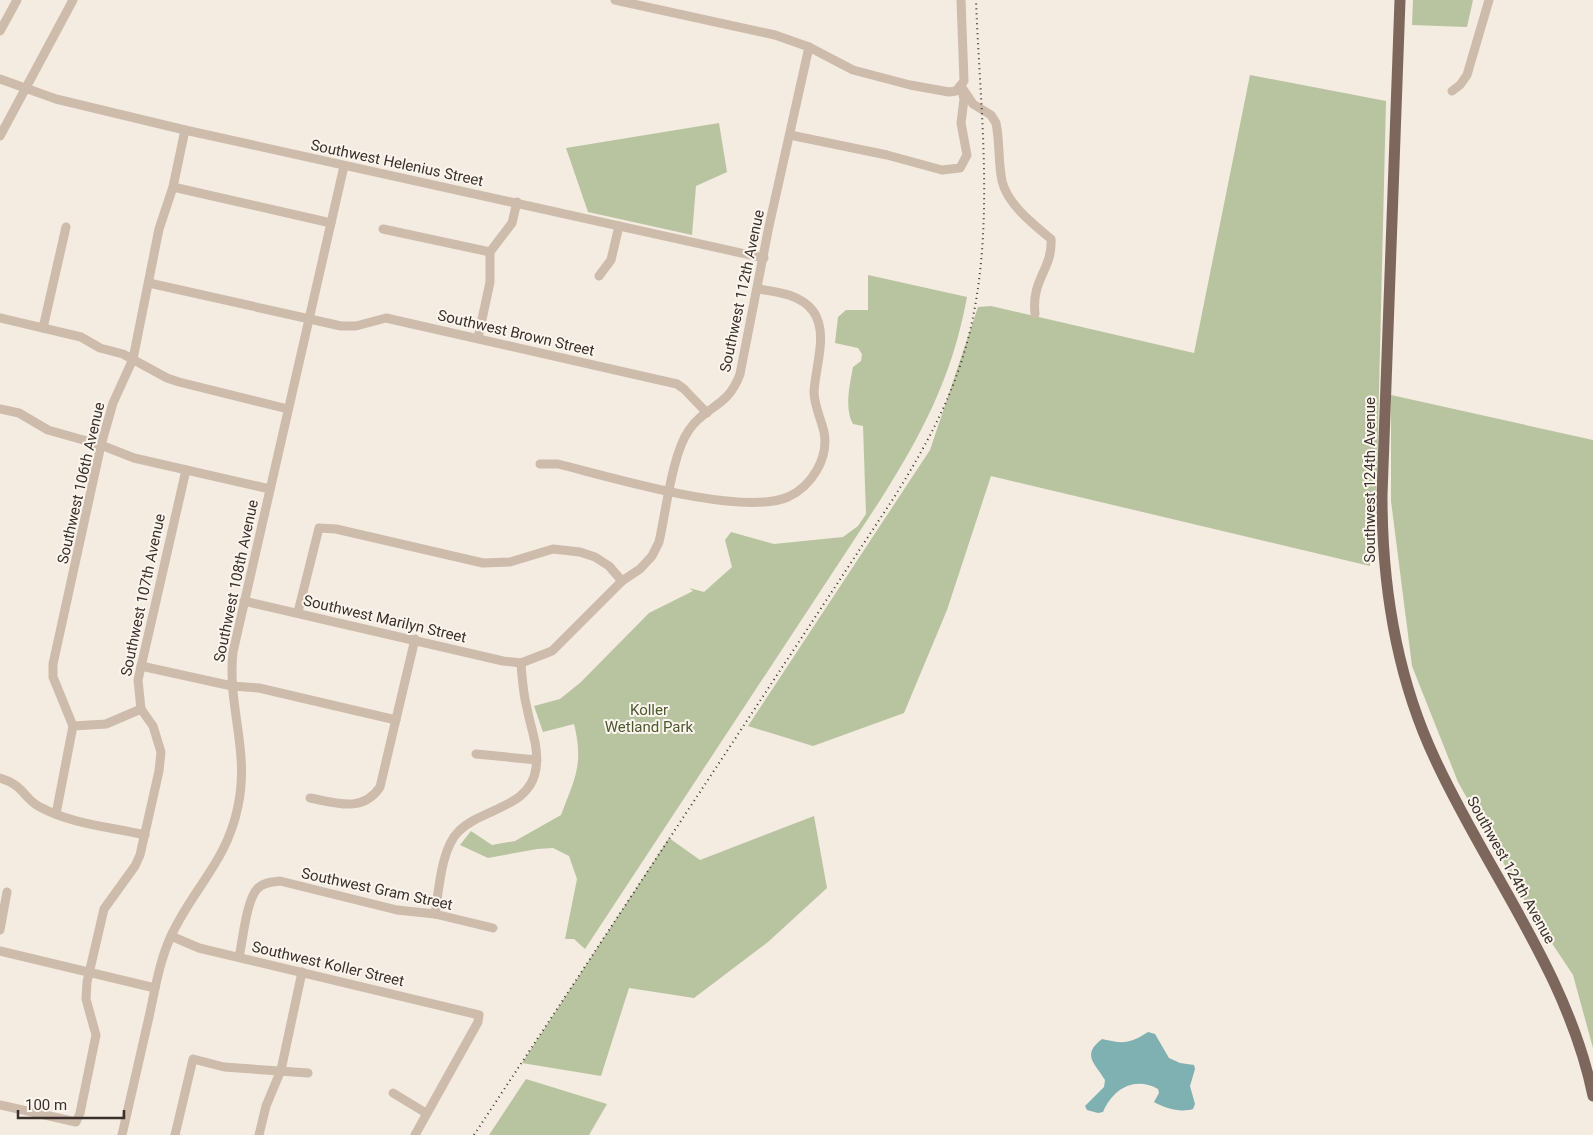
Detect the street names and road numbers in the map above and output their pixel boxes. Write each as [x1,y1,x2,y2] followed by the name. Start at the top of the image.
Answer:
[309,136,485,190] street label: Southwest Helenius Street
[716,208,768,374] street label: Southwest 112th Avenue
[436,306,596,360] street label: Southwest Brown Street
[1361,397,1379,563] street label: Southwest 124th Avenue
[54,400,108,566] street label: Southwest 106th Avenue
[210,498,262,664] street label: Southwest 108th Avenue
[117,512,169,678] street label: Southwest 107th Avenue
[302,591,468,647] street label: Southwest Marilyn Street
[1463,793,1559,947] street label: Southwest 124th Avenue
[300,864,454,914] street label: Southwest Gram Street
[250,938,406,990] street label: Southwest Koller Street

